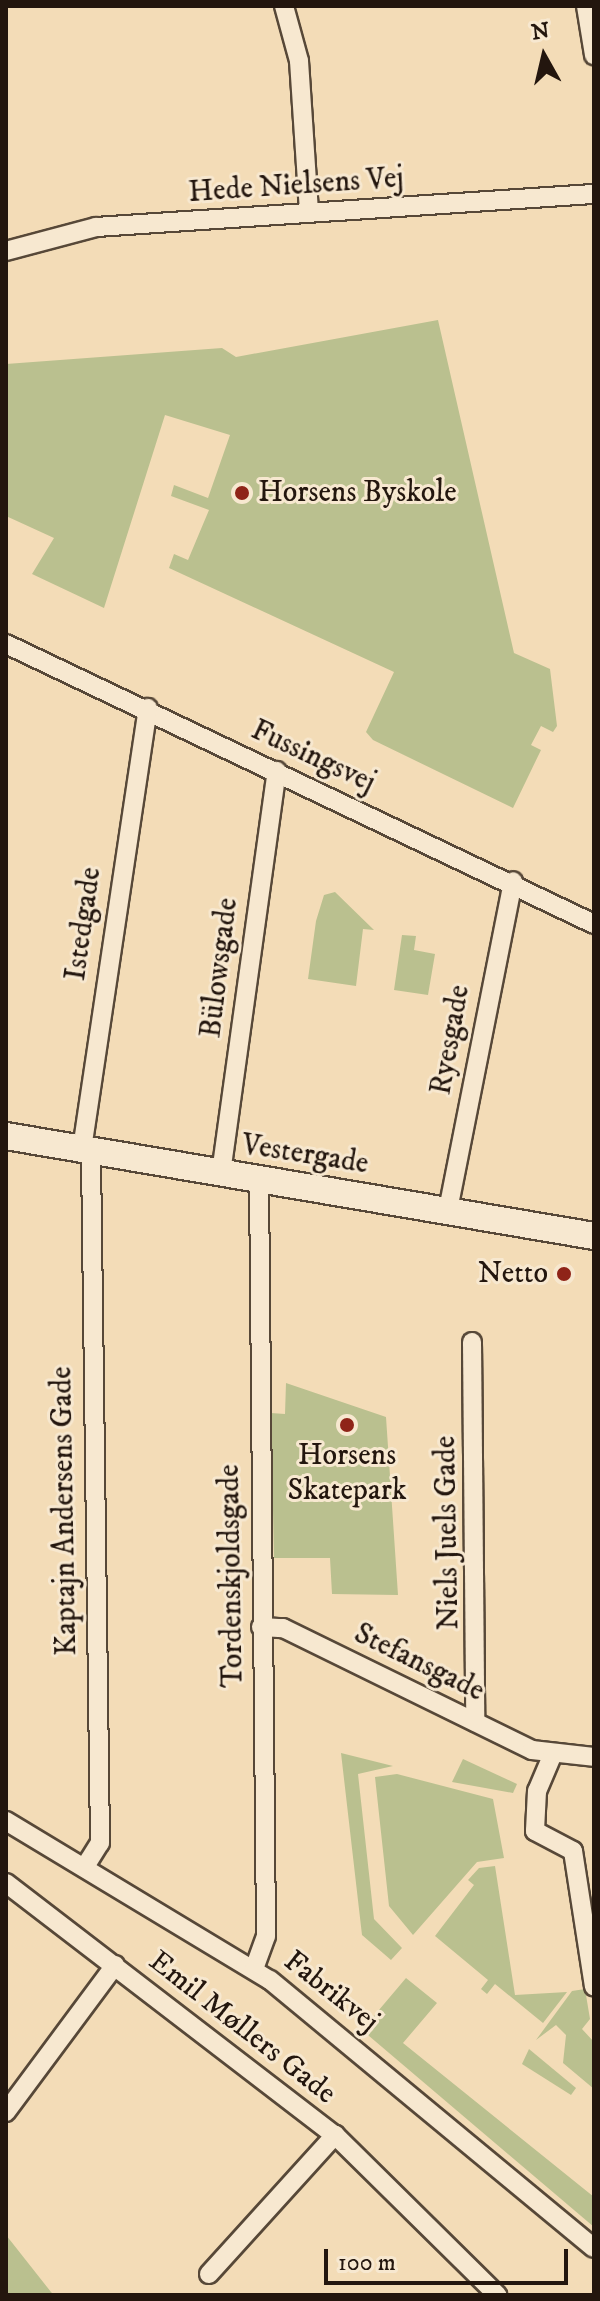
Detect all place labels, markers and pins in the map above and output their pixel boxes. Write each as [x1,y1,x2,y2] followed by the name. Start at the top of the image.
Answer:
[258,475,457,511] place label: Horsens Byskole
[233,484,251,502] marker: Horsens Byskole
[478,1256,548,1292] place label: Netto
[555,1265,573,1283] marker: Netto
[338,1416,356,1434] marker: Horsens Skatepark
[287,1438,407,1508] place label: Horsens Skatepark

